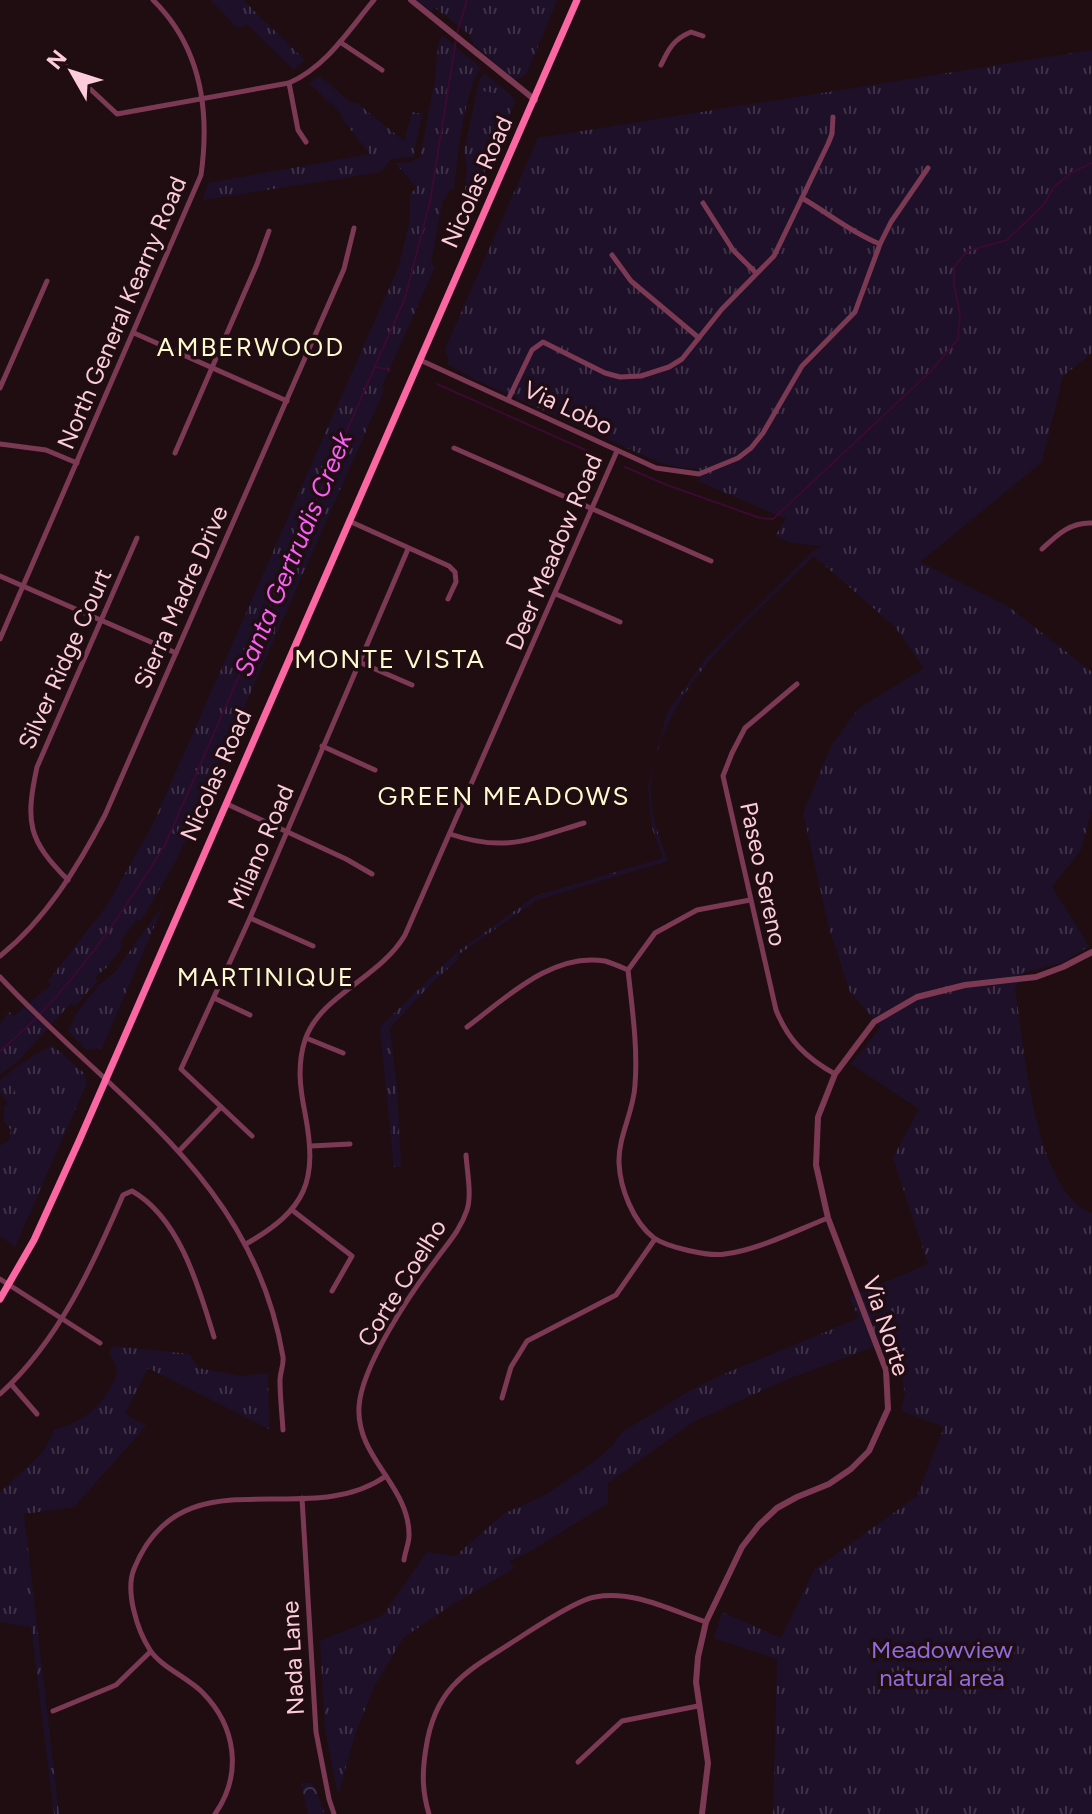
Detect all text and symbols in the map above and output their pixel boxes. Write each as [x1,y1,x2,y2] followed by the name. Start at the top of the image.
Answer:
[32,32,112,112] north arrow
[41,45,73,75] text: N
[435,112,518,252] street label: Nicolas Road
[51,172,192,453] street label: North General Kearny Road
[157,331,345,363] district label: AMBERWOOD
[519,374,617,441] street label: Via Lobo
[227,426,360,681] water label: Santa Gertrudis Creek
[499,449,608,654] street label: Deer Meadow Road
[127,501,234,693] street label: Sierra Madre Drive
[12,564,117,754] street label: Silver Ridge Court
[294,643,486,675] district label: MONTE VISTA
[174,705,257,845] street label: Nicolas Road
[221,780,300,913] street label: Milano Road
[377,780,631,812] district label: GREEN MEADOWS
[734,799,793,949] street label: Paseo Sereno
[177,961,355,993] district label: MARTINIQUE
[351,1214,452,1352] street label: Corte Coelho
[857,1272,916,1379] street label: Via Norte
[275,1600,310,1716] street label: Nada Lane
[871,1635,1013,1692] park label: Meadowview natural area

